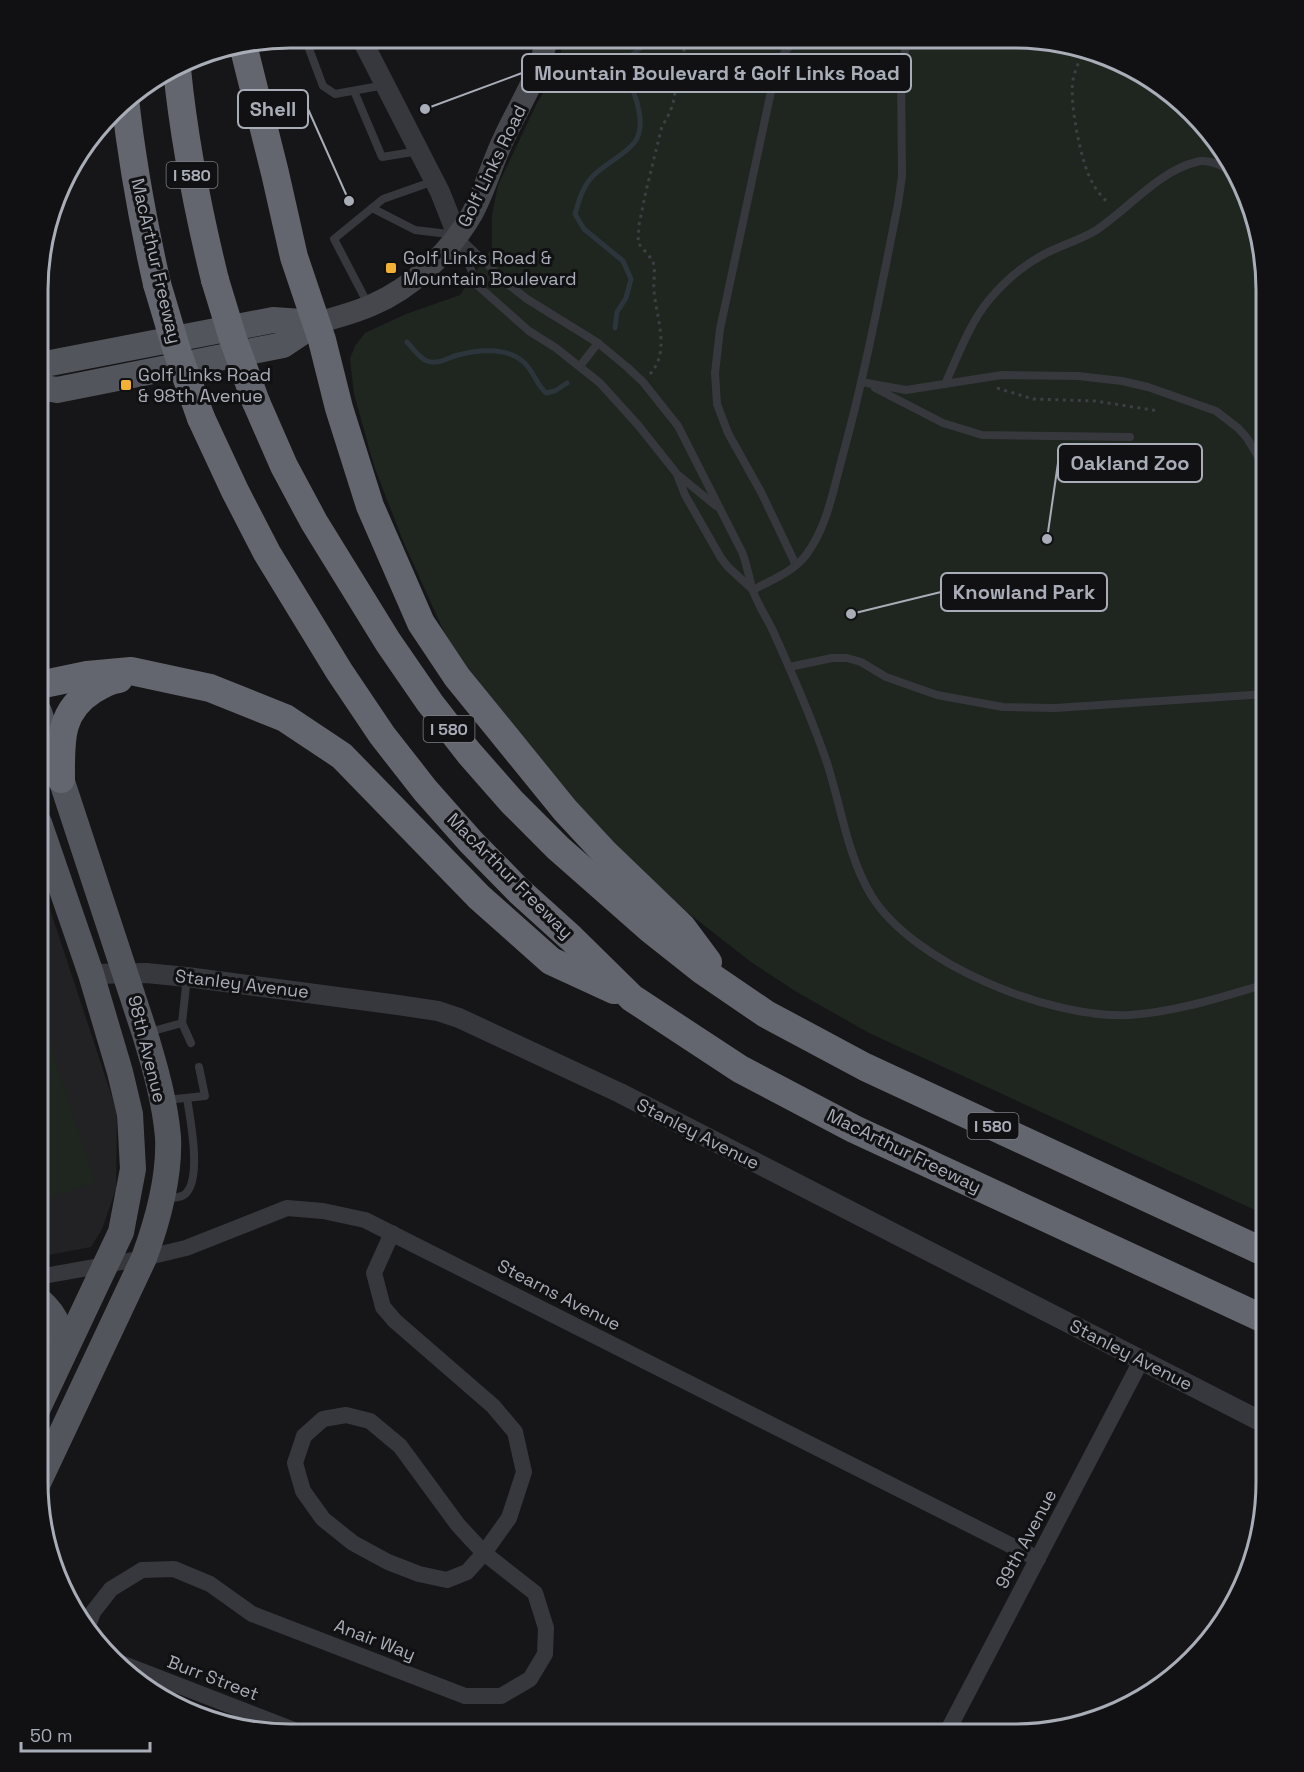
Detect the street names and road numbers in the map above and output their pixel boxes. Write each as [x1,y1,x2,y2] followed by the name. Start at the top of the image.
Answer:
[452,101,531,231] street label: Golf Links Road
[166,162,218,188] road number: I 580
[126,176,187,346] street label: MacArthur Freeway
[424,716,474,742] road number: I 580
[443,808,578,943] street label: MacArthur Freeway
[174,964,310,1003] street label: Stanley Avenue
[123,993,172,1105] street label: 98th Avenue
[633,1093,763,1174] street label: Stanley Avenue
[823,1103,985,1198] street label: MacArthur Freeway
[968,1113,1018,1139] road number: I 580
[494,1254,625,1336] street label: Stearns Avenue
[1066,1314,1196,1395] street label: Stanley Avenue
[990,1485,1061,1592] street label: 99th Avenue
[331,1614,419,1666] street label: Anair Way
[164,1650,262,1705] street label: Burr Street

